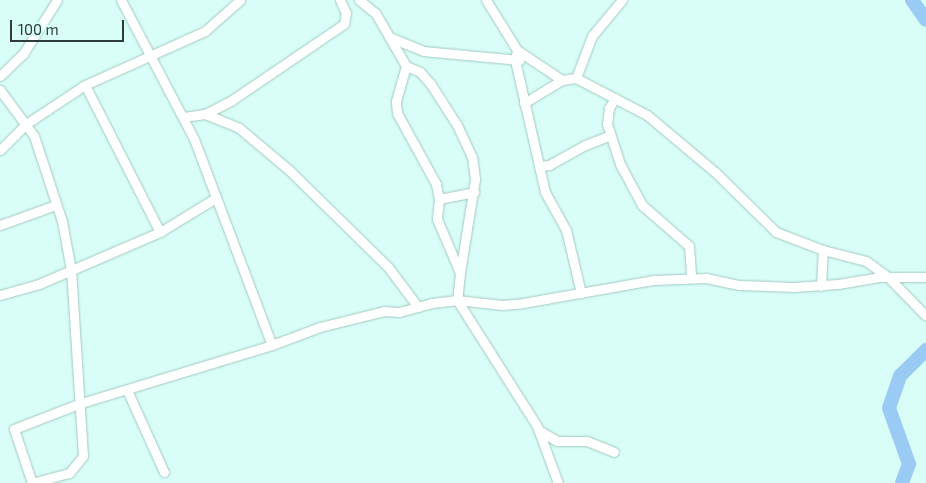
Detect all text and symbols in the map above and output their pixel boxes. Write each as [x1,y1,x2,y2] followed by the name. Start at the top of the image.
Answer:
[12,10,126,42] scale bar
[18,20,59,38] text: 100 m

